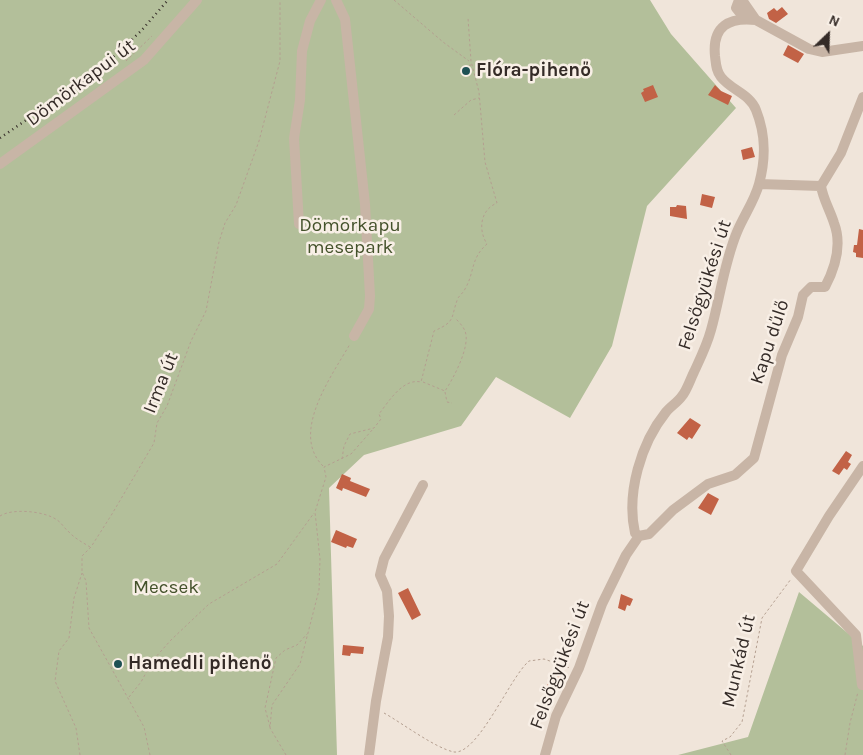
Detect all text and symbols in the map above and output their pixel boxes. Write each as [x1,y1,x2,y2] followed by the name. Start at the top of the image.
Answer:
[803,10,853,60] north arrow
[826,11,842,31] text: N
[22,35,140,131] street label: Dömörkapui út
[476,60,591,82] place label: Flóra-pihenő
[460,65,472,77] marker: Flóra-pihenő
[299,215,401,259] park label: Dömörkapu mesepark
[673,217,737,353] street label: Felsőgyükési út
[746,297,794,387] street label: Kapu dűlő
[139,349,183,417] street label: Irma út
[133,577,199,599] park label: Mecsek
[525,598,595,732] street label: Felsőgyükési út
[717,612,761,710] street label: Munkád út
[128,653,271,675] place label: Hamedli pihenő
[112,658,124,670] marker: Hamedli pihenő

